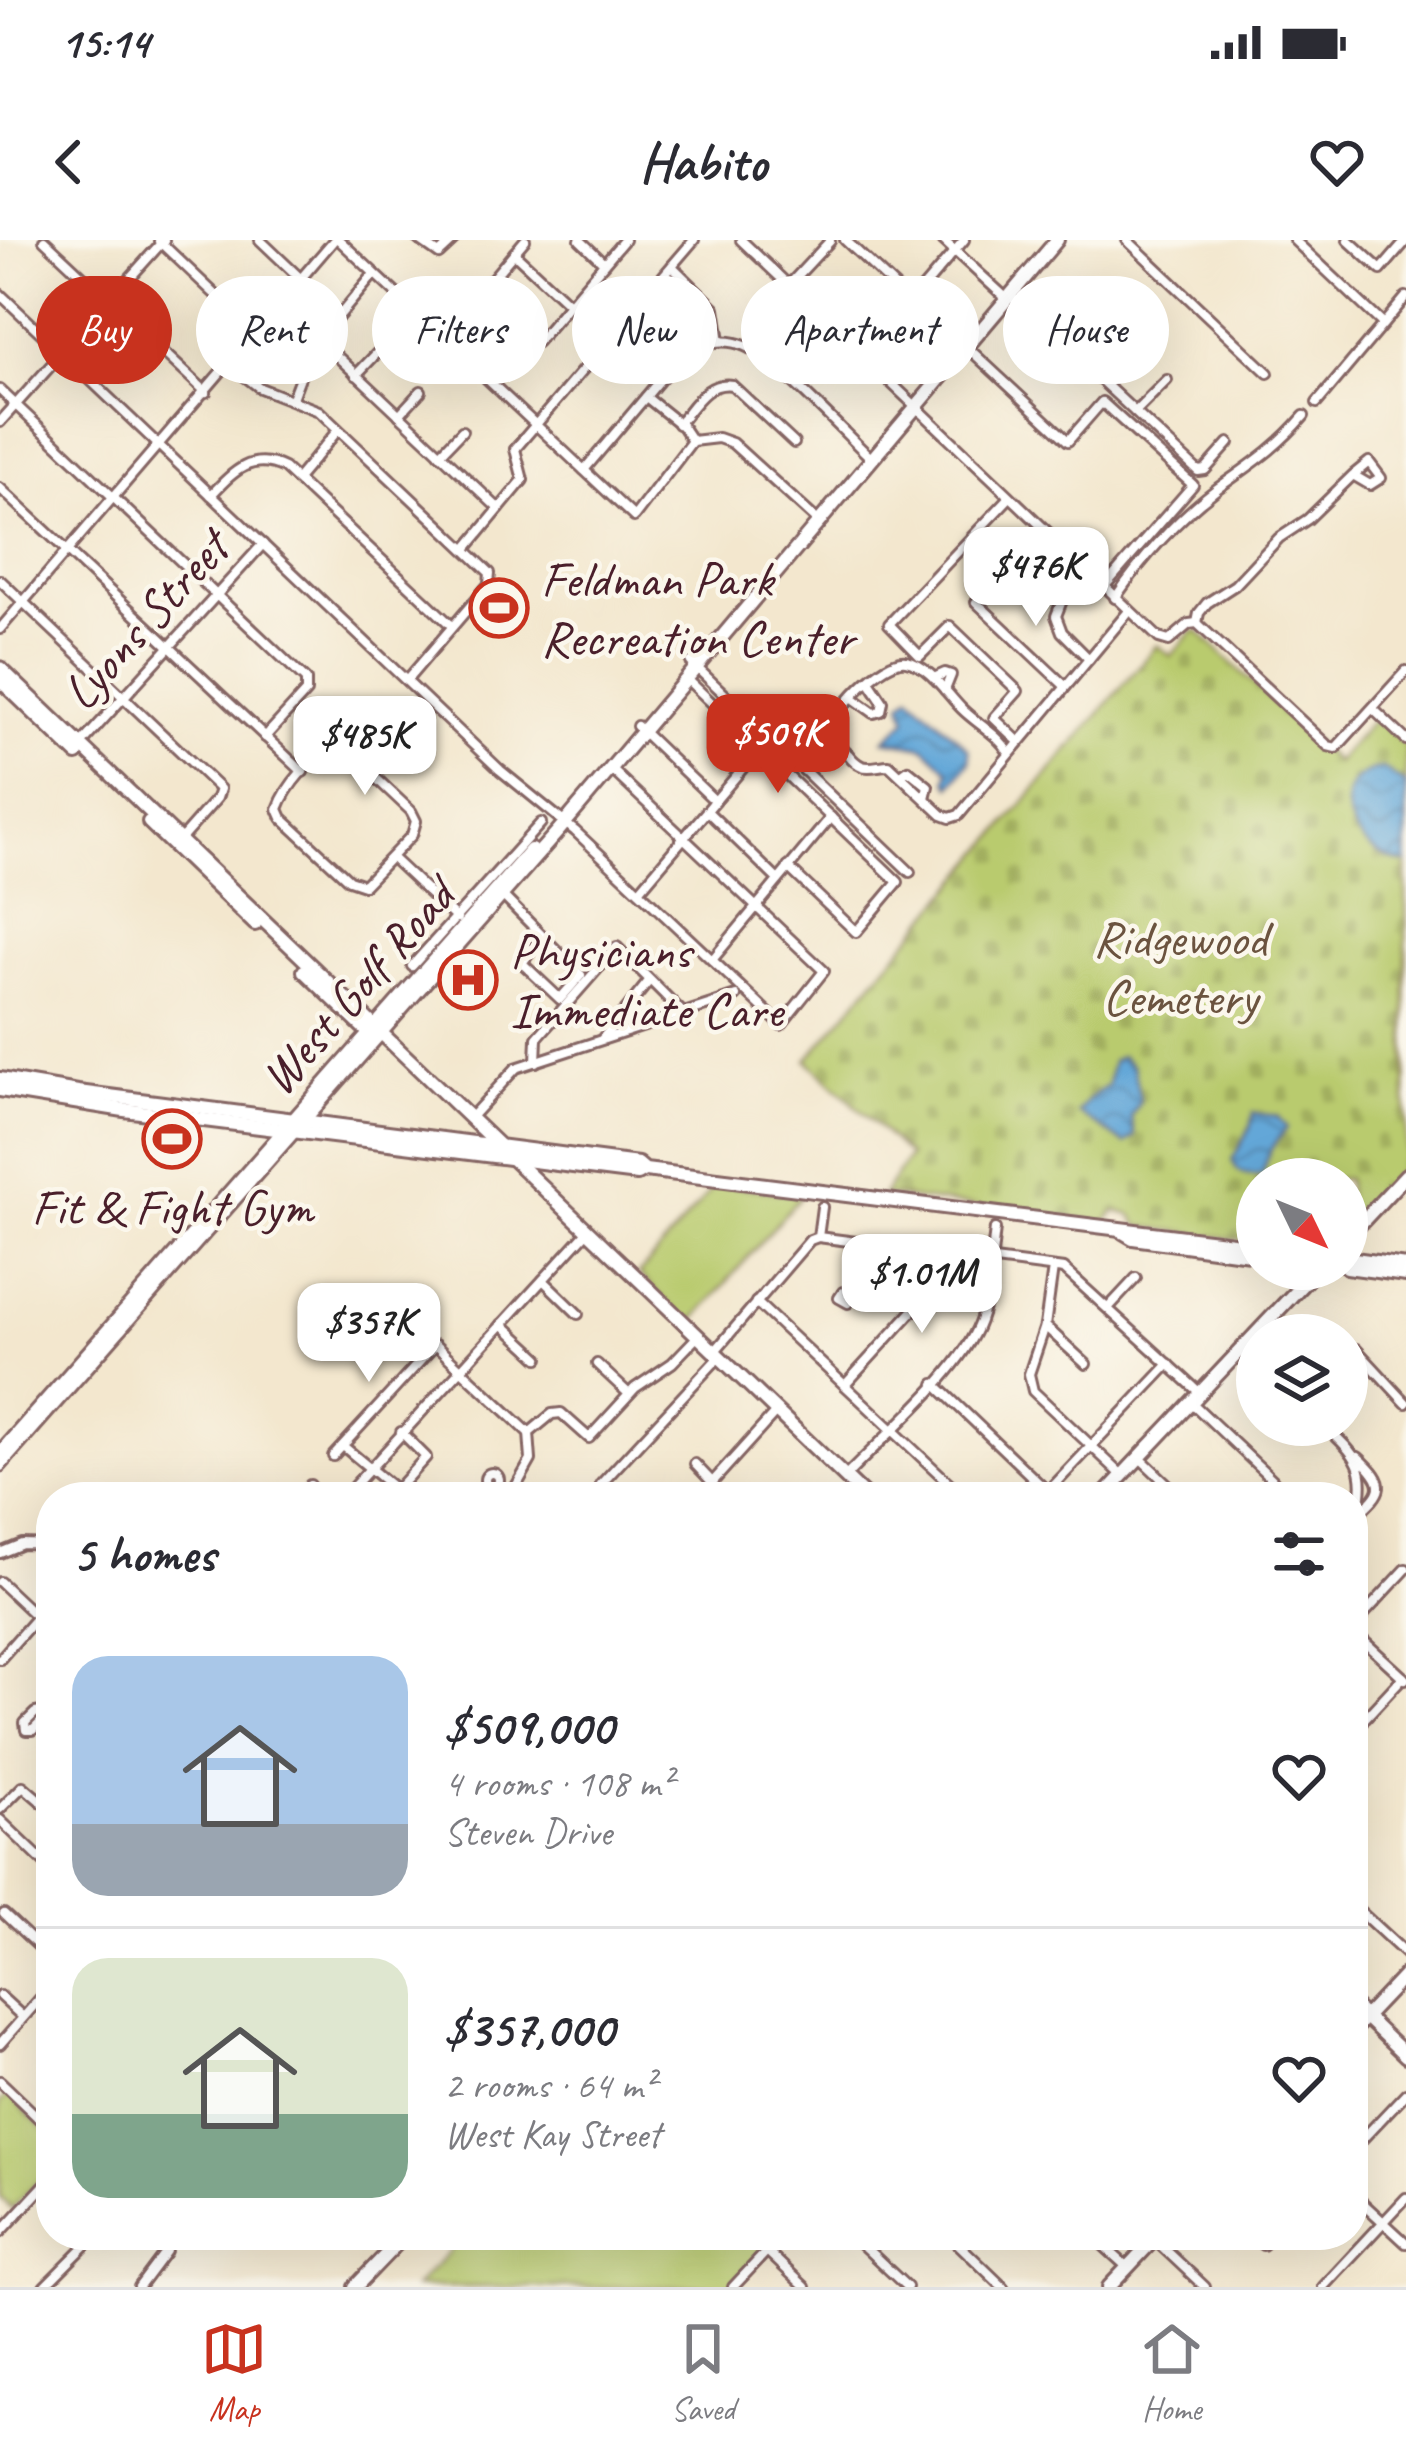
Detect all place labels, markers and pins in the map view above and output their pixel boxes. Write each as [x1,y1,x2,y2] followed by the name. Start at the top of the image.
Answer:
[952,527,1120,629] pin: $476K
[541,547,858,670] place label: Feldman Park Recreation Center
[468,577,530,639] sports icon: Feldman Park Recreation Center
[694,694,862,796] pin: $509K
[281,696,449,798] pin: $485K
[510,919,786,1042] place label: Physicians Immediate Care
[437,949,499,1011] hospital icon: Physicians Immediate Care
[141,1108,203,1170] sports icon: Fit & Fight Gym
[31,1175,315,1239] place label: Fit & Fight Gym
[824,1234,1020,1336] pin: $1.01M
[285,1283,453,1385] pin: $357K

